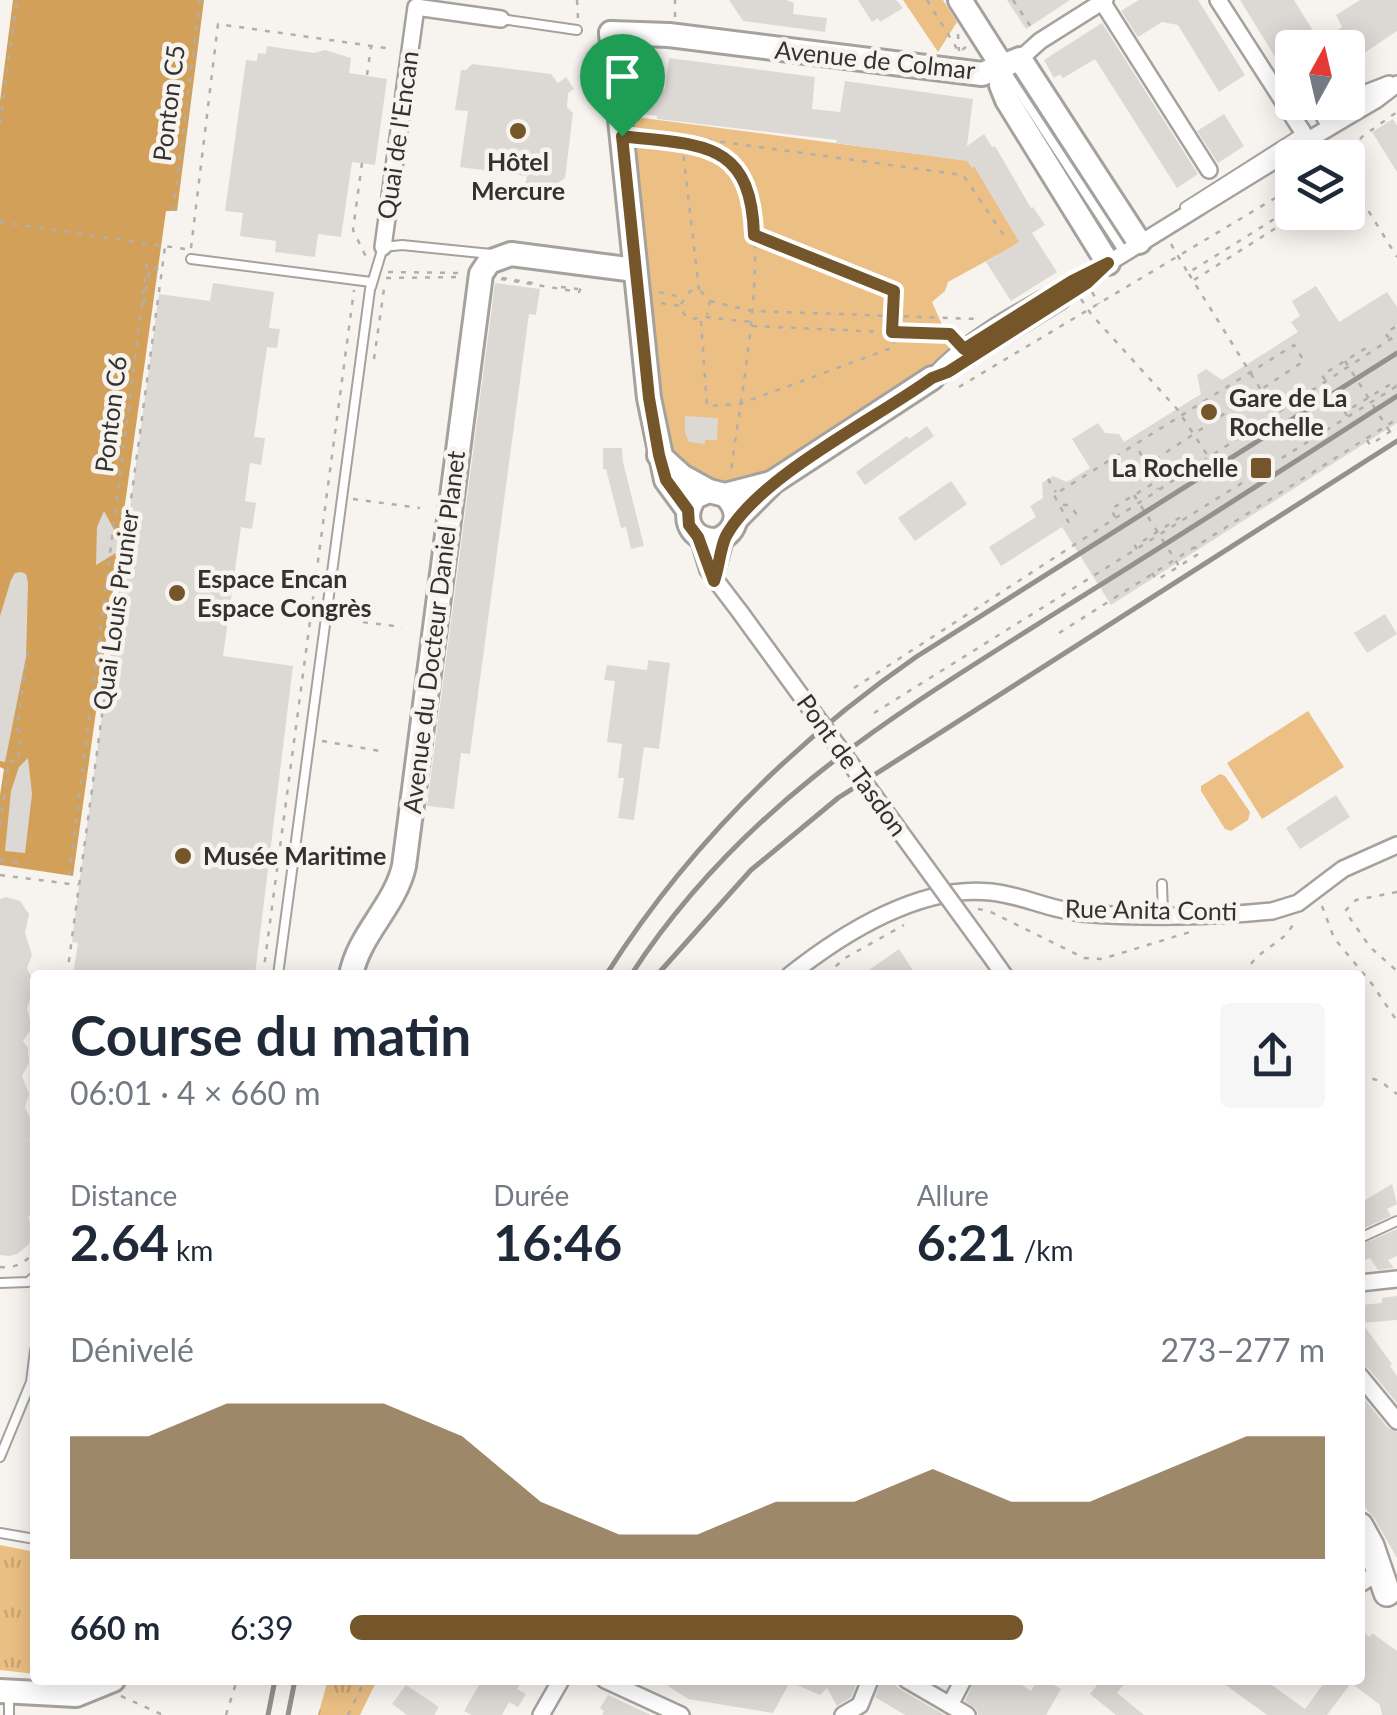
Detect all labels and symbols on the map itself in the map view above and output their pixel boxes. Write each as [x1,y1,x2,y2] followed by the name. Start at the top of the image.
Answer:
[1275,30,1365,120] north arrow
[580,34,665,137] pin
[773,34,977,84] street label: Avenue de Colmar
[146,43,190,163] street label: Ponton C5
[370,49,424,221] street label: Quai de l'Encan
[507,120,529,142] marker: Hôtel Mercure
[471,146,565,205] place label: Hôtel Mercure
[88,354,132,474] street label: Ponton C6
[1229,382,1347,441] place label: Gare de La Rochelle
[1198,401,1220,423] marker: Gare de La Rochelle
[396,449,470,815] street label: Avenue du Docteur Daniel Planet
[1111,452,1238,482] place label: La Rochelle
[1248,455,1274,481] marker: La Rochelle
[86,508,144,712] street label: Quai Louis Prunier
[197,563,372,622] place label: Espace Encan Espace Congrès
[166,582,188,604] marker: Espace Encan Espace Congrès
[791,688,914,841] street label: Pont de Tasdon
[203,840,386,870] place label: Musée Maritime
[172,845,194,867] marker: Musée Maritime
[1065,892,1237,926] street label: Rue Anita Conti

